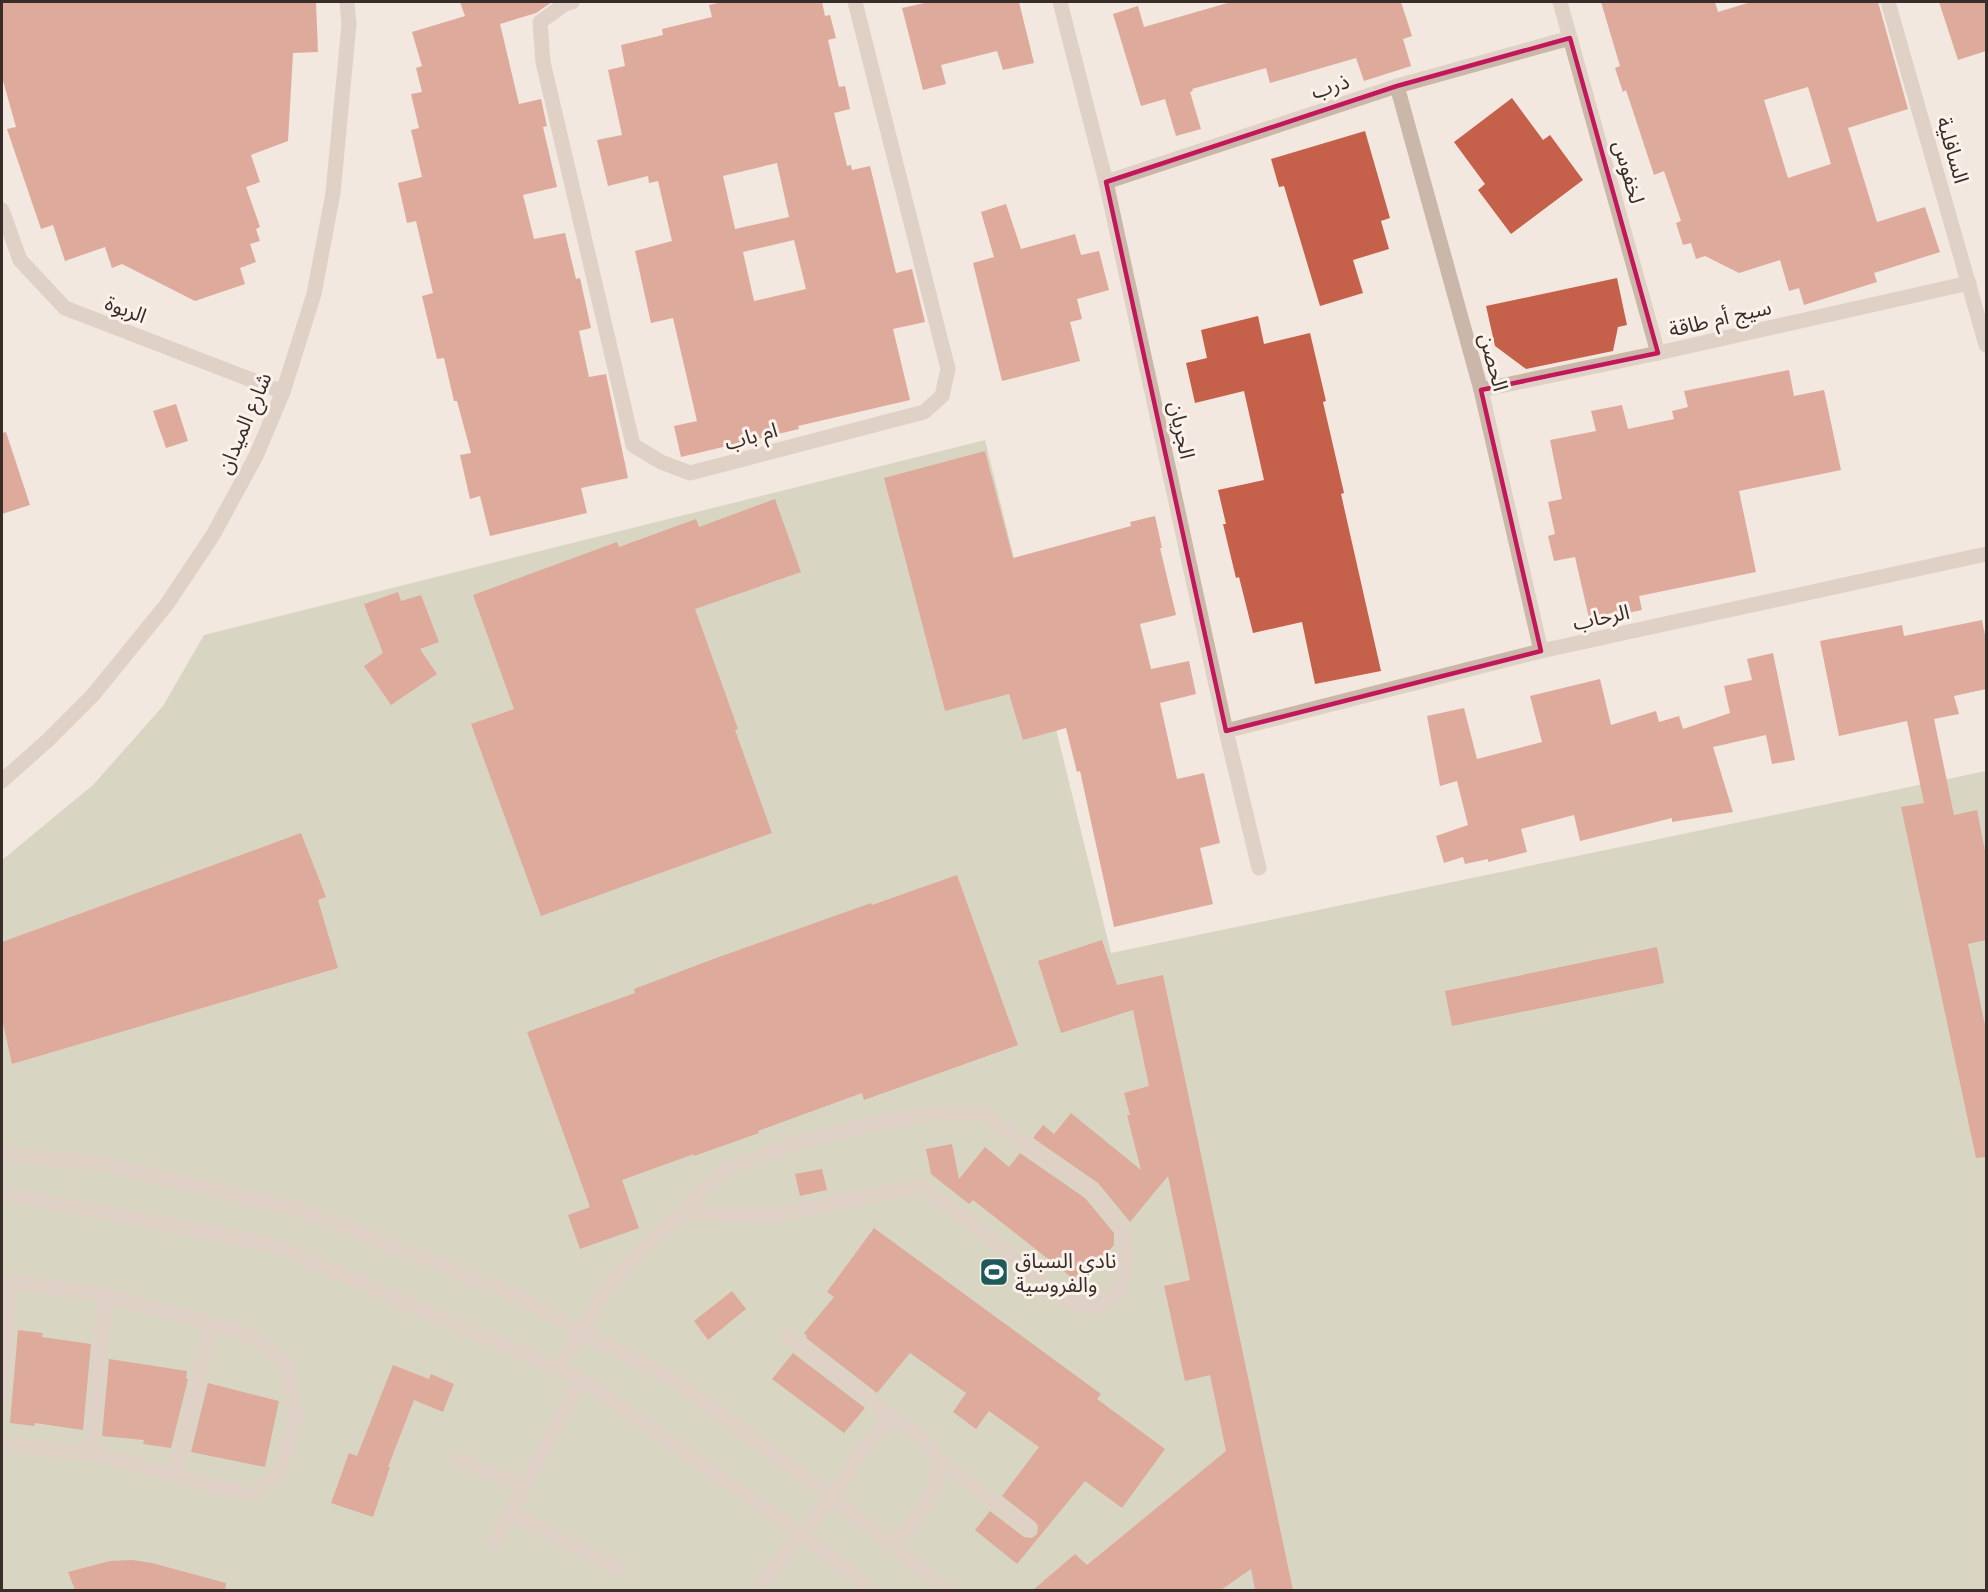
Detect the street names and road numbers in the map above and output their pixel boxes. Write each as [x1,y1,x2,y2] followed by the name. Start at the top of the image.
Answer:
[1308,69,1352,104] street label: ذرب
[1932,114,1973,186] street label: السافلية
[1608,138,1649,206] street label: لخفوس
[102,291,150,328] street label: الربوة
[1666,294,1775,346] street label: سيج أم طاقة
[1474,330,1513,394] street label: الحصن
[212,369,279,479] street label: شارع الميدان
[1164,399,1199,461] street label: الجريان
[722,418,781,459] street label: ام باب
[1571,600,1632,635] street label: الرحاب

